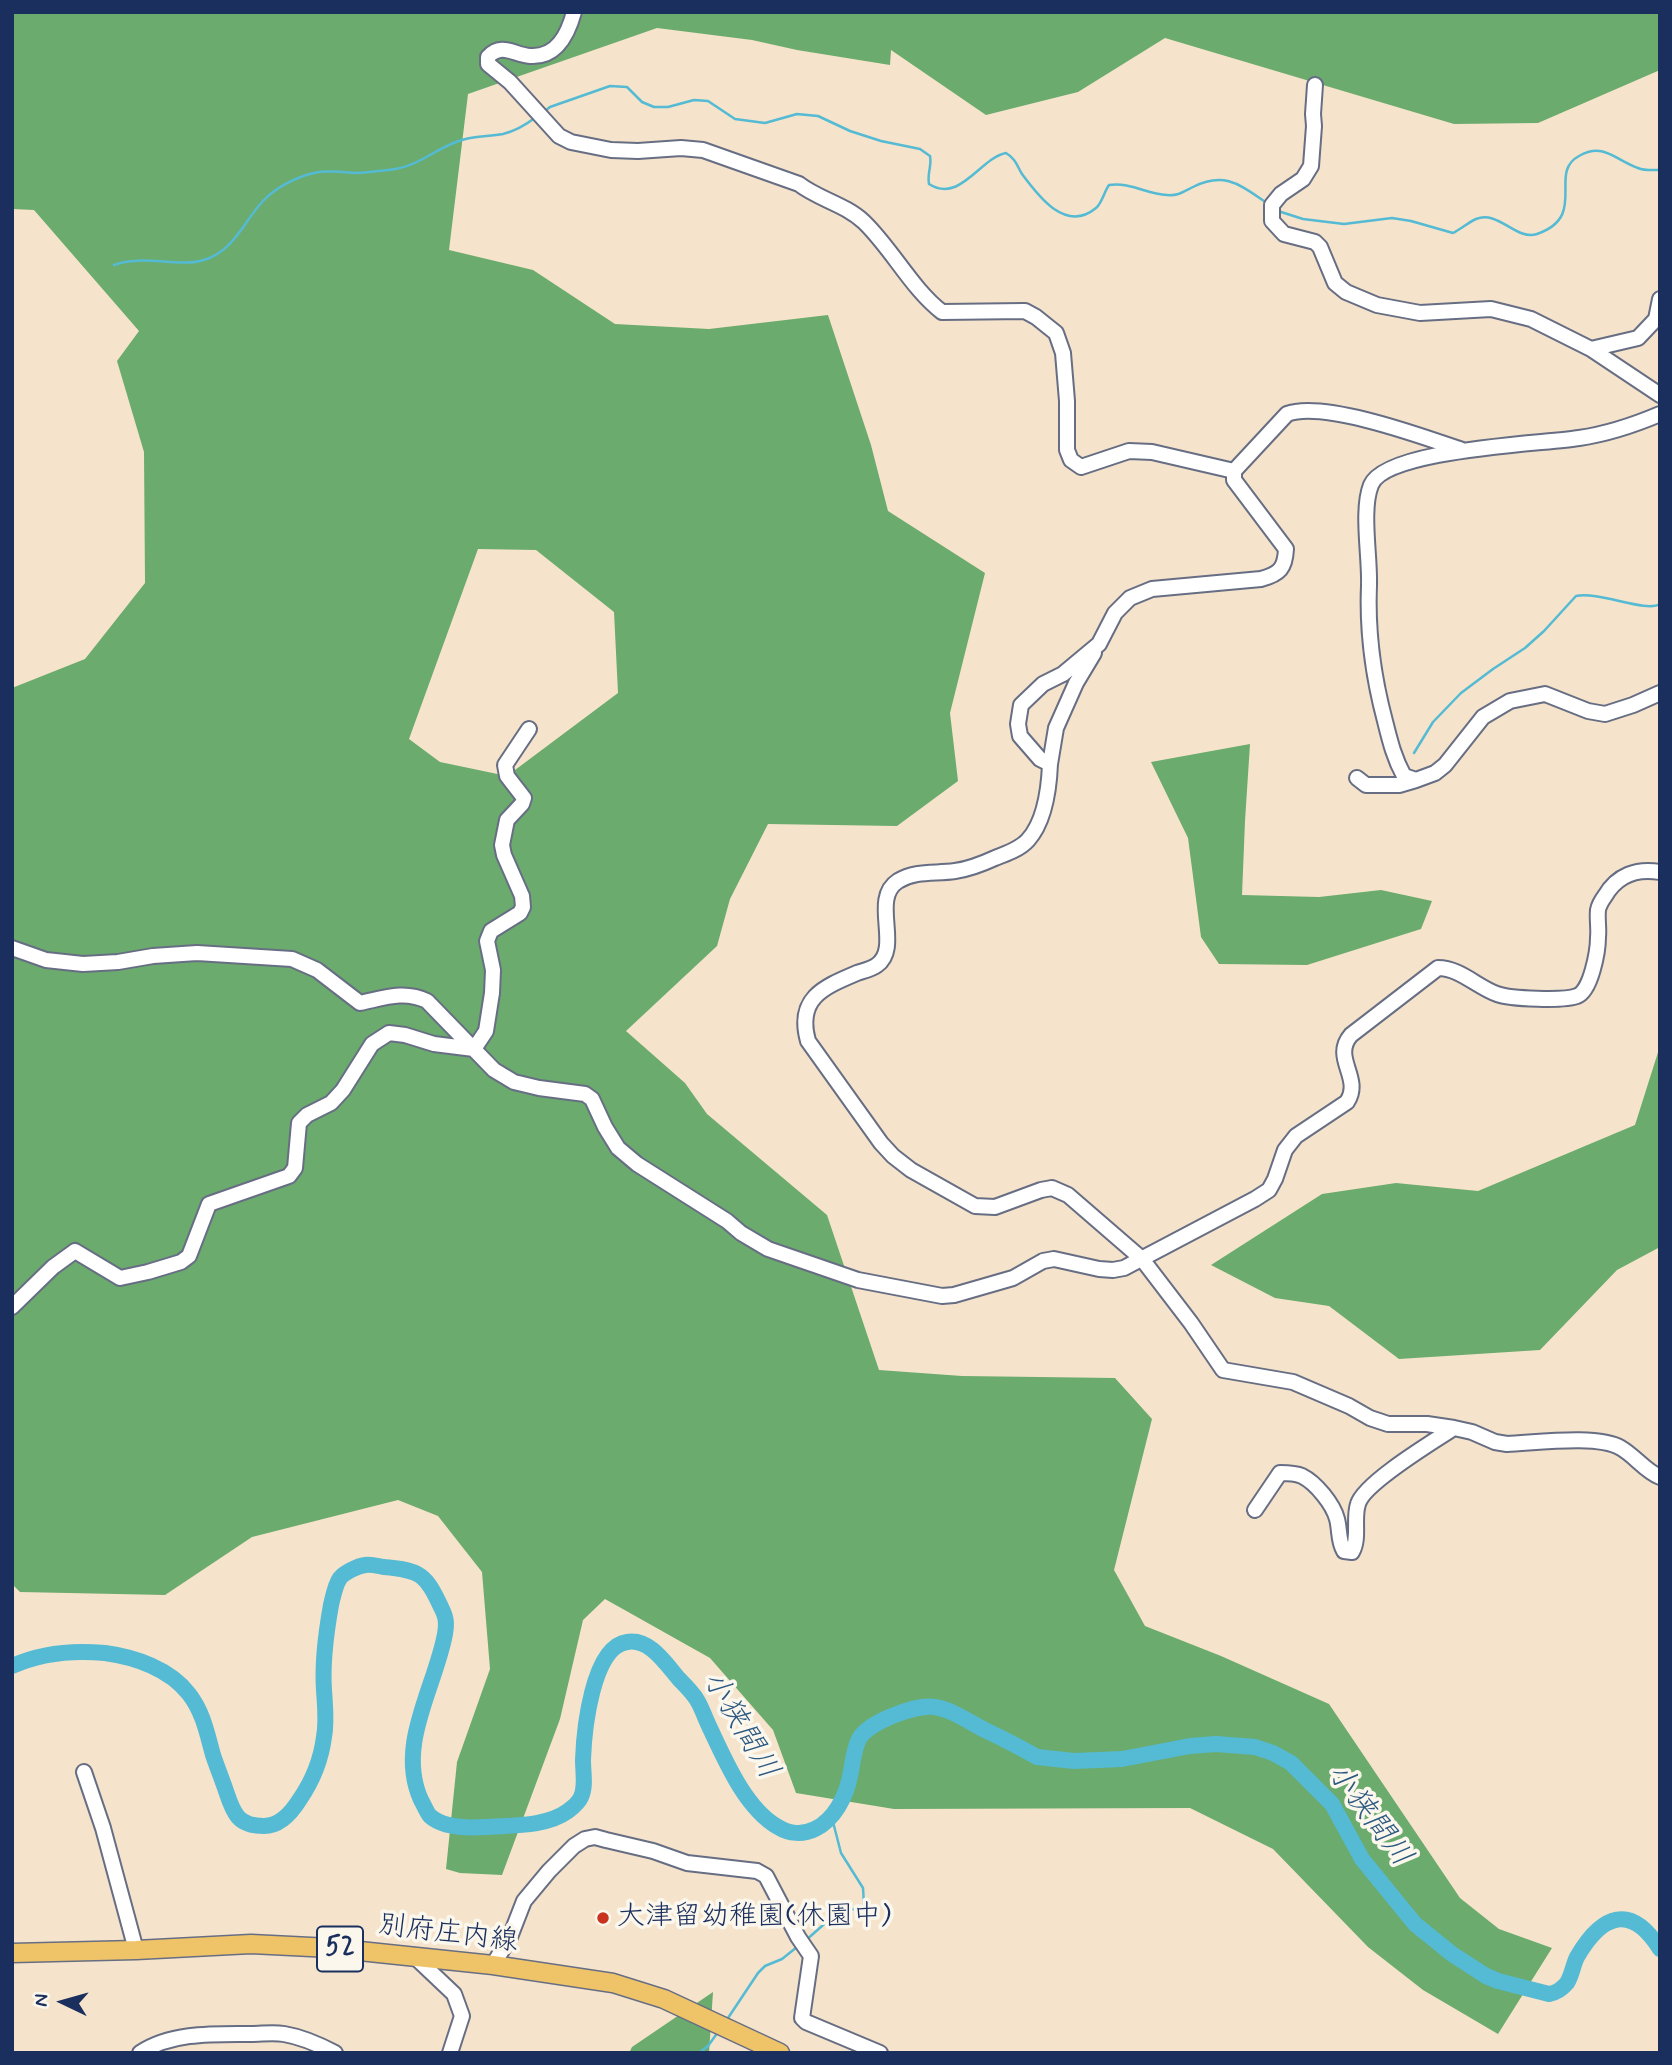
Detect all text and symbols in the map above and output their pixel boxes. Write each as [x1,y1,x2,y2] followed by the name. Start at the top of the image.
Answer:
[693,1665,785,1787] water label: 小狭間川
[1318,1757,1418,1875] water label: 小狭間川
[617,1901,891,1935] place label: 大津留幼稚園(休園中)
[376,1910,520,1960] street label: 別府庄内線
[595,1910,611,1926] marker: 大津留幼稚園(休園中)
[317,1926,363,1972] road number: 52
[28,1967,98,2037] north arrow
[29,1993,55,2008] text: N

